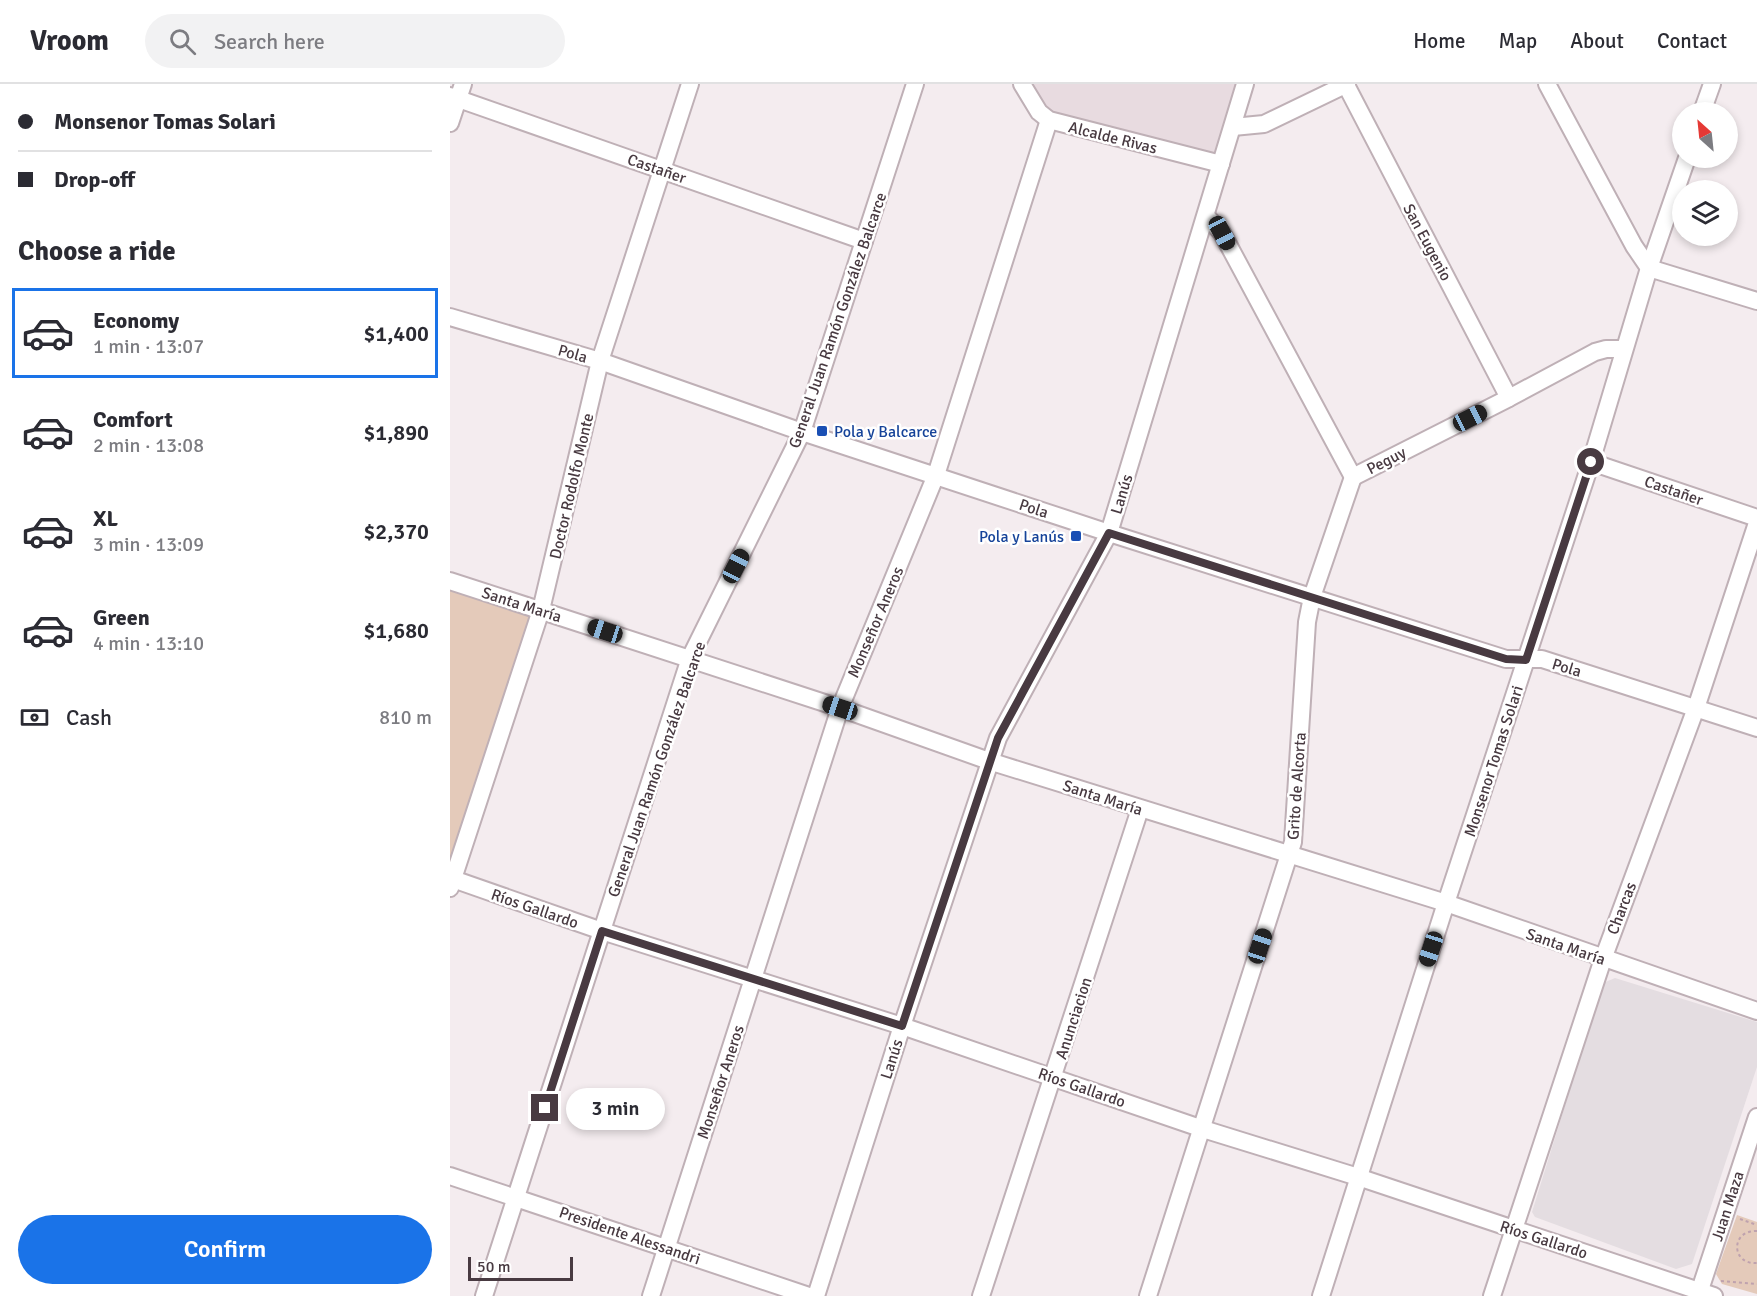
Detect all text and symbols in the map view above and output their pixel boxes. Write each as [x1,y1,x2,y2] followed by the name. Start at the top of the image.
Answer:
[145,14,565,68] search box
[30,24,109,58] text: Vroom
[166,25,199,58] icon: search
[214,28,325,55] text: Search here
[1413,28,1466,54] text: Home
[1499,28,1537,54] text: Map
[1570,28,1624,54] text: About
[1657,28,1727,54] text: Contact
[1672,102,1738,168] north arrow
[1672,102,1738,246] map controls
[54,108,276,135] text: Monsenor Tomas Solari
[1066,117,1159,159] street label: Alcalde Rivas
[625,150,689,188] street label: Castañer
[54,166,135,193] text: Drop-off
[1672,180,1738,246] button: layers
[785,190,891,451] street label: General Juan Ramón González Balcarce
[1398,200,1456,285] street label: San Eugenio
[1206,213,1238,253] car
[18,235,176,268] text: Choose a ride
[21,306,75,360] icon: car
[93,307,179,334] text: Economy
[363,320,429,347] text: $1,400
[93,334,204,359] text: 1 min · 13:07
[556,340,590,368] street label: Pola
[1450,402,1490,434] car
[21,405,75,459] icon: car
[93,406,173,433] text: Comfort
[545,411,598,561] street label: Doctor Rodolfo Monte
[363,419,429,446] text: $1,890
[834,422,937,442] place label: Pola y Balcarce
[815,424,829,438] marker: Pola y Balcarce
[93,433,204,458] text: 2 min · 13:08
[1364,442,1410,479] street label: Peguy
[1577,448,1604,475] route start
[1106,472,1137,517] street label: Lanús
[1642,472,1706,510] street label: Castañer
[1016,495,1051,523] street label: Pola
[21,504,75,558] icon: car
[93,505,118,532] text: XL
[363,518,429,545] text: $2,370
[979,527,1064,547] place label: Pola y Lanús
[1069,529,1083,543] marker: Pola y Lanús
[93,532,204,557] text: 3 min · 13:09
[720,546,752,586] car
[843,564,908,681] street label: Monseñor Aneros
[479,583,564,627] street label: Santa María
[21,603,75,657] icon: car
[93,604,150,631] text: Green
[363,617,429,644] text: $1,680
[585,617,625,645] car
[93,631,204,656] text: 4 min · 13:10
[604,639,710,900] street label: General Juan Ramón González Balcarce
[1550,654,1584,682] street label: Pola
[1460,683,1528,840] street label: Monsenor Tomas Solari
[820,694,860,722] car
[18,701,51,734] icon: cash
[66,704,112,731] text: Cash
[379,705,432,730] text: 810 m
[1283,732,1311,841] street label: Grito de Alcorta
[1060,776,1145,820] street label: Santa María
[1603,879,1641,937] street label: Charcas
[488,885,581,933] street label: Ríos Gallardo
[1523,924,1608,970] street label: Santa María
[1246,926,1274,966] car
[1417,929,1445,969] car
[1051,975,1097,1062] street label: Anunciacion
[693,1023,749,1142] street label: Monseñor Aneros
[876,1037,908,1082] street label: Lanús
[1035,1064,1128,1112] street label: Ríos Gallardo
[566,1087,665,1129] callout: 3 min
[531,1094,558,1121] route end
[592,1096,639,1121] text: 3 min
[1707,1169,1749,1244] street label: Juan Maza
[556,1202,703,1269] street label: Presidente Alessandri
[18,1215,432,1284] button: Confirm
[1497,1216,1590,1264] street label: Ríos Gallardo
[468,1254,573,1282] scale bar
[477,1257,511,1277] text: 50 m

